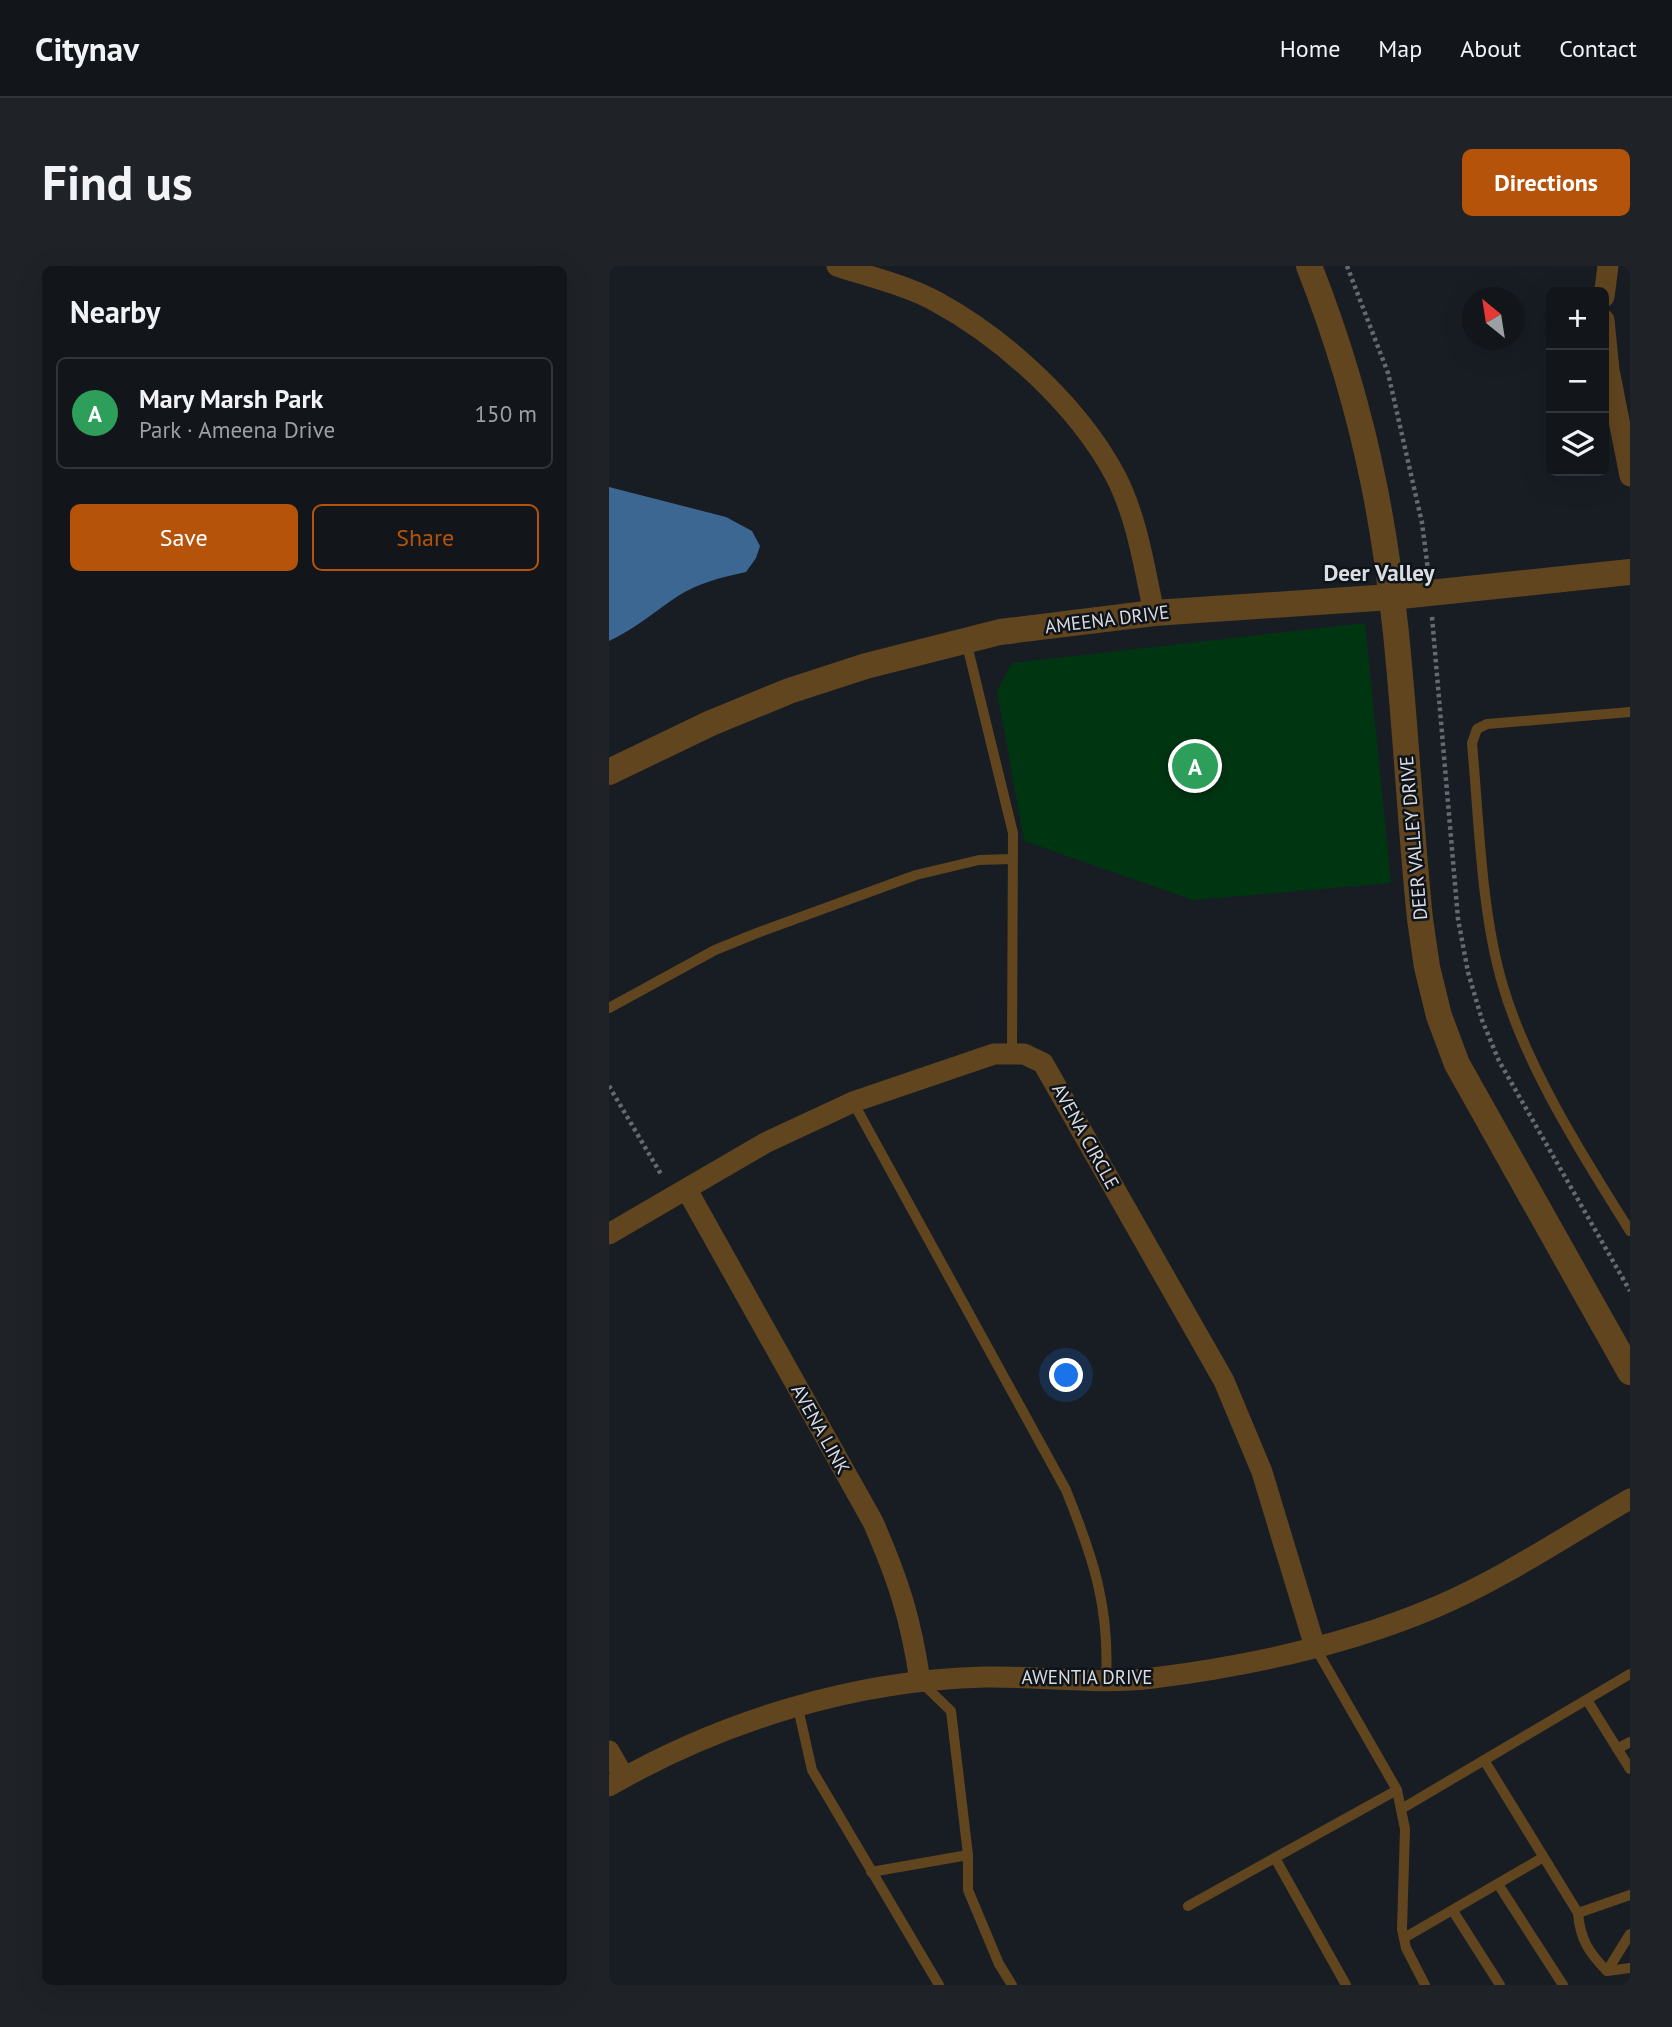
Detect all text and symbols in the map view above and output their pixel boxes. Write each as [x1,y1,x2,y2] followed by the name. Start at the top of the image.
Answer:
[35,27,139,70] text: Citynav
[1280,33,1340,64] text: Home
[1378,33,1422,64] text: Map
[1460,33,1521,64] text: About
[1559,33,1637,64] text: Contact
[1462,149,1630,216] button: Directions
[42,150,193,214] text: Find us
[1462,287,1525,350] north arrow
[1546,287,1609,476] map controls
[1546,287,1609,350] button: +
[70,292,160,331] text: Nearby
[1546,350,1609,413] button: −
[139,382,323,415] text: Mary Marsh Park
[88,399,102,428] text: A
[475,399,537,428] text: 150 m
[1546,413,1609,476] button: layers
[139,415,335,444] text: Park · Ameena Drive
[70,504,298,571] button: Save
[312,504,539,571] button: Share
[1323,558,1436,587] district label: Deer Valley
[1044,599,1170,639] street label: AMEENA DRIVE
[1172,740,1218,792] pin: A
[1394,755,1432,921] street label: DEER VALLEY DRIVE
[1047,1079,1125,1193] street label: AVENA CIRCLE
[1049,1358,1083,1392] your location
[786,1380,856,1478] street label: AVENA LINK
[1021,1665,1153,1689] street label: AWENTIA DRIVE

